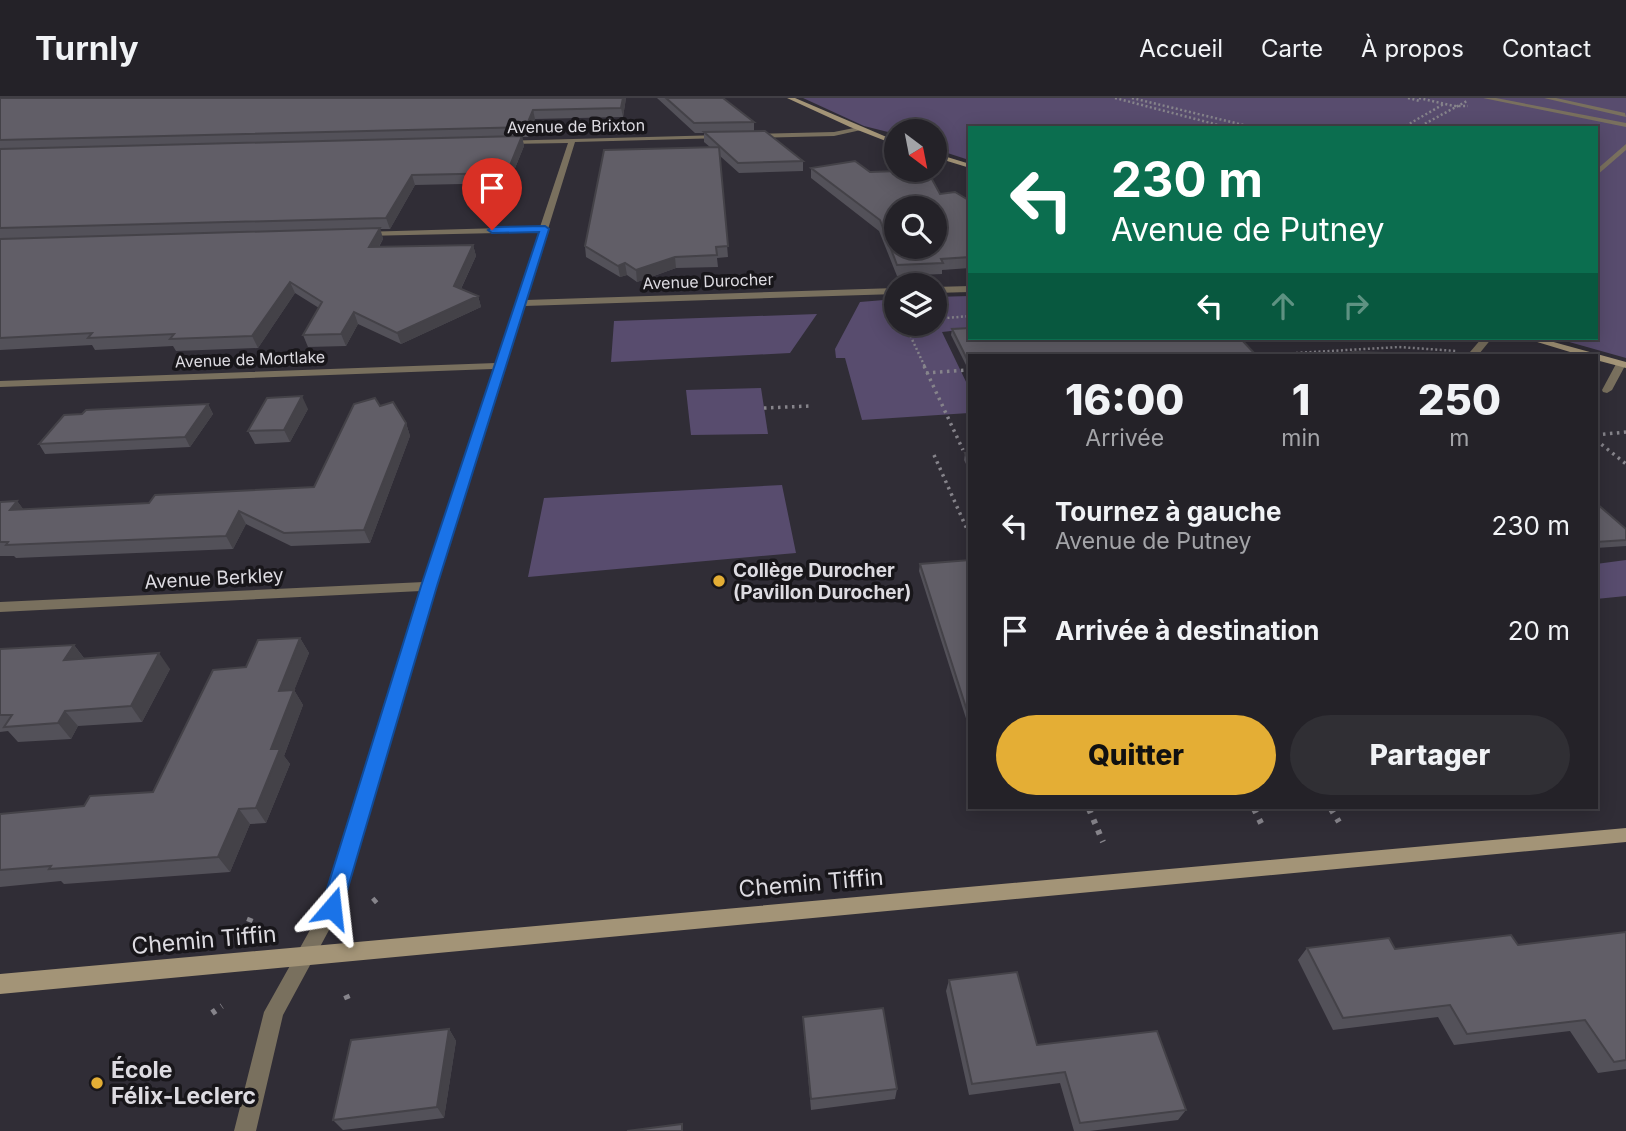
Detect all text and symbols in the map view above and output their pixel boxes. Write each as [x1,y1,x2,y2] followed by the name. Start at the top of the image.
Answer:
[35,28,139,68] text: Turnly
[1139,34,1223,63] text: Accueil
[1261,34,1323,63] text: Carte
[1361,34,1464,63] text: À propos
[1502,34,1591,63] text: Contact
[507,115,645,137] street label: Avenue de Brixton
[884,119,947,182] north arrow
[884,119,947,336] map controls
[1111,150,1263,209] text: 230 m
[996,154,1087,245] icon: left
[462,158,522,230] pin
[473,169,511,207] icon: arrive
[884,196,947,259] button: search
[1111,210,1384,249] text: Avenue de Putney
[642,269,774,293] street label: Avenue Durocher
[884,273,947,336] button: layers
[1191,287,1229,325] icon: left
[1264,287,1302,325] icon: ahead
[1337,287,1375,325] icon: right
[174,346,326,372] street label: Avenue de Mortlake
[1065,374,1184,425] text: 16:00
[1292,374,1310,425] text: 1
[1418,374,1501,425] text: 250
[1085,424,1164,452] text: Arrivée
[1281,424,1321,452] text: min
[1449,424,1469,452] text: m
[1055,496,1281,527] text: Tournez à gauche
[996,507,1034,545] icon: left
[1492,510,1570,541] text: 230 m
[1055,527,1252,555] text: Avenue de Putney
[733,559,911,604] place label: Collège Durocher (Pavillon Durocher)
[144,563,285,594] street label: Avenue Berkley
[711,573,727,589] marker: Collège Durocher (Pavillon Durocher)
[996,612,1034,650] icon: arrive
[1055,615,1320,646] text: Arrivée à destination
[1508,615,1570,646] text: 20 m
[996,715,1276,795] button: Quitter
[1290,715,1570,795] button: Partager
[737,863,885,903] street label: Chemin Tiffin
[295,871,369,945] position arrow
[130,920,278,960] street label: Chemin Tiffin
[111,1056,256,1110] place label: École Félix-Leclerc
[89,1075,105,1091] marker: École Félix-Leclerc

